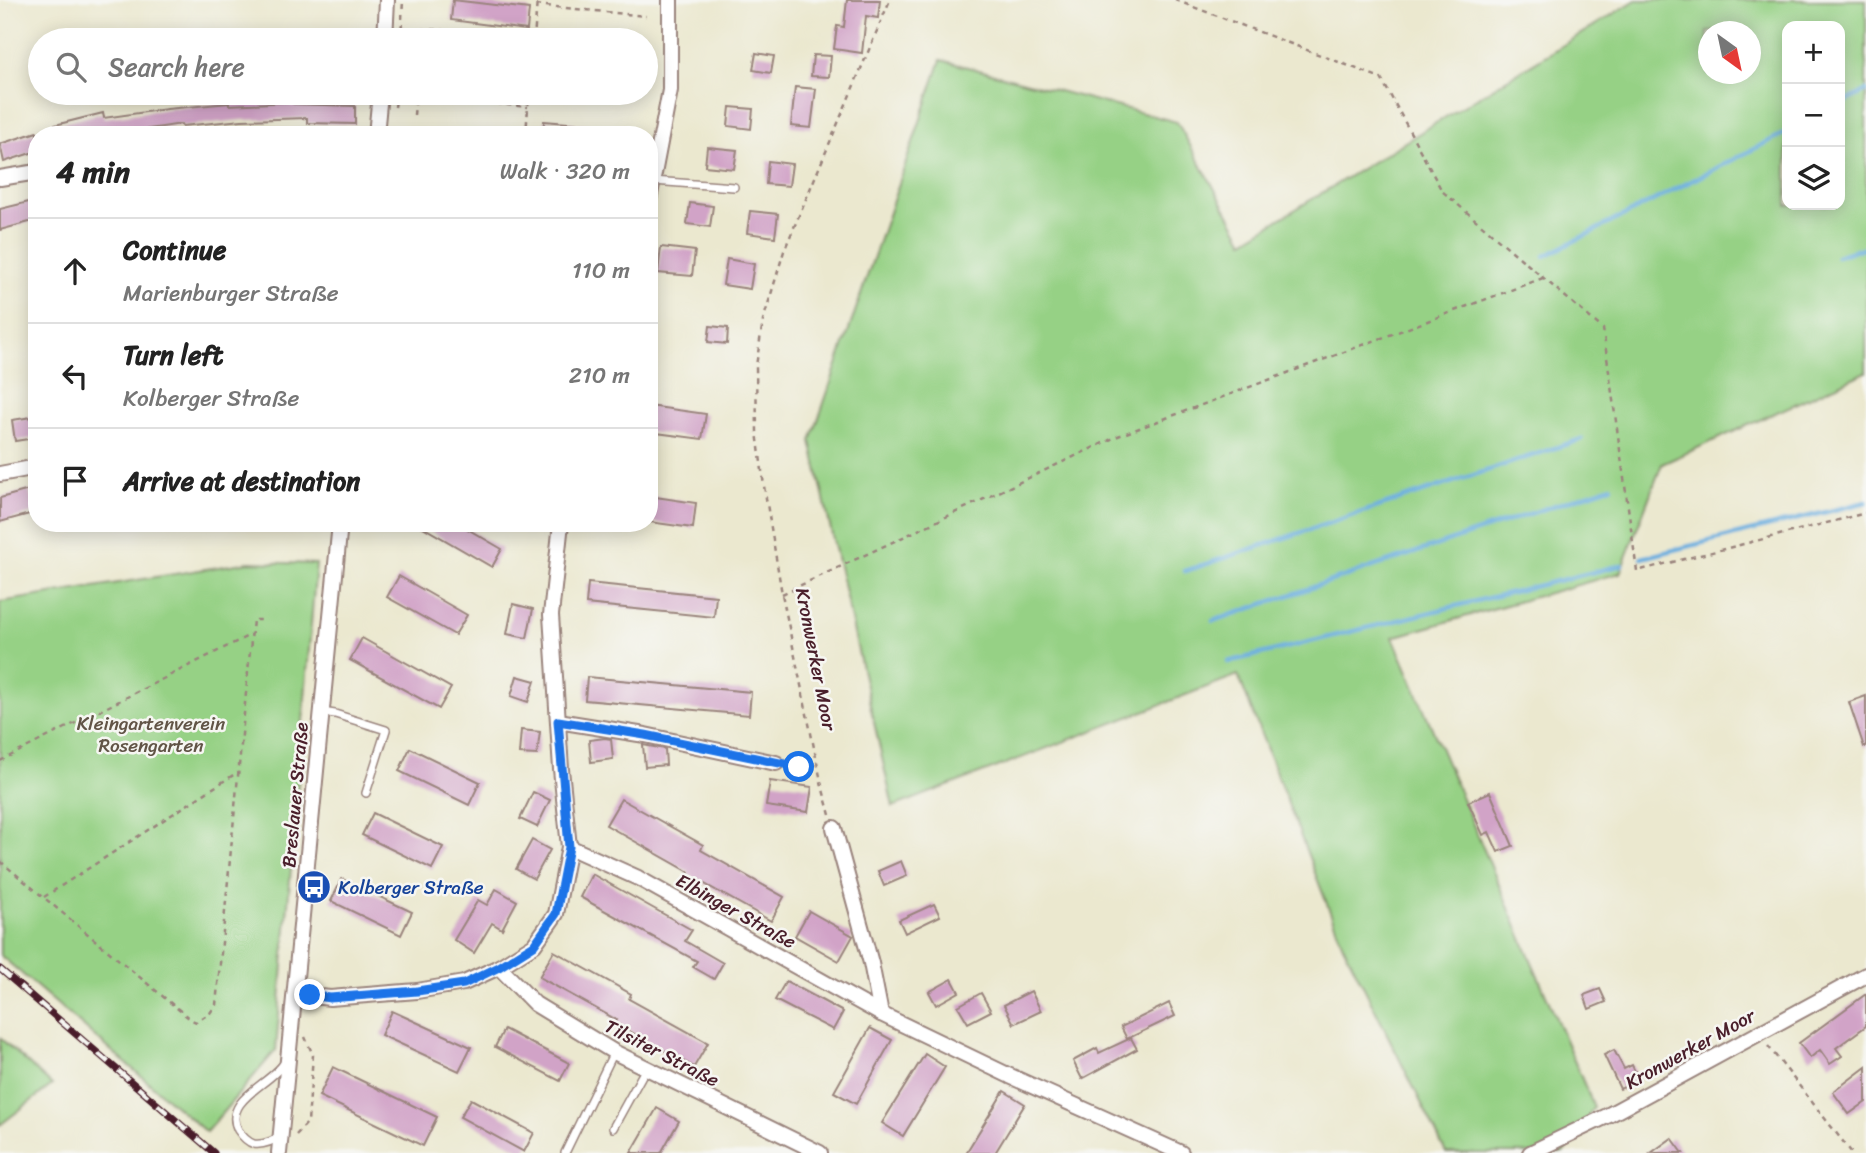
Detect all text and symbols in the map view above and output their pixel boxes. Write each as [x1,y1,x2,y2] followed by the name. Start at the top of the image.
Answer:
[1698,21,1761,84] north arrow
[1782,21,1845,210] map controls
[1782,21,1845,84] button: +
[28,28,658,105] search box
[108,44,245,90] text: Search here
[52,48,90,86] icon: search
[1782,84,1845,147] button: −
[56,145,130,199] text: 4 min
[1782,147,1845,210] button: layers
[500,151,630,192] text: Walk · 320 m
[123,227,226,273] text: Continue
[572,250,630,291] text: 110 m
[56,252,94,290] icon: ahead
[123,273,339,314] text: Marienburger Straße
[123,332,223,378] text: Turn left
[569,355,630,396] text: 210 m
[56,357,94,395] icon: left
[123,378,299,419] text: Kolberger Straße
[123,458,360,504] text: Arrive at destination
[56,462,94,500] icon: arrive
[786,585,846,734] street label: Kronwerker Moor
[77,707,225,762] park label: Kleingartenverein Rosengarten
[272,721,318,869] street label: Breslauer Straße
[783,751,814,782] route start
[670,864,803,958] street label: Elbinger Straße
[295,868,333,906] bus stop icon: Kolberger Straße
[338,871,484,904] place label: Kolberger Straße
[294,979,325,1010] route end
[1619,999,1762,1098] street label: Kronwerker Moor
[599,1010,725,1096] street label: Tilsiter Straße

